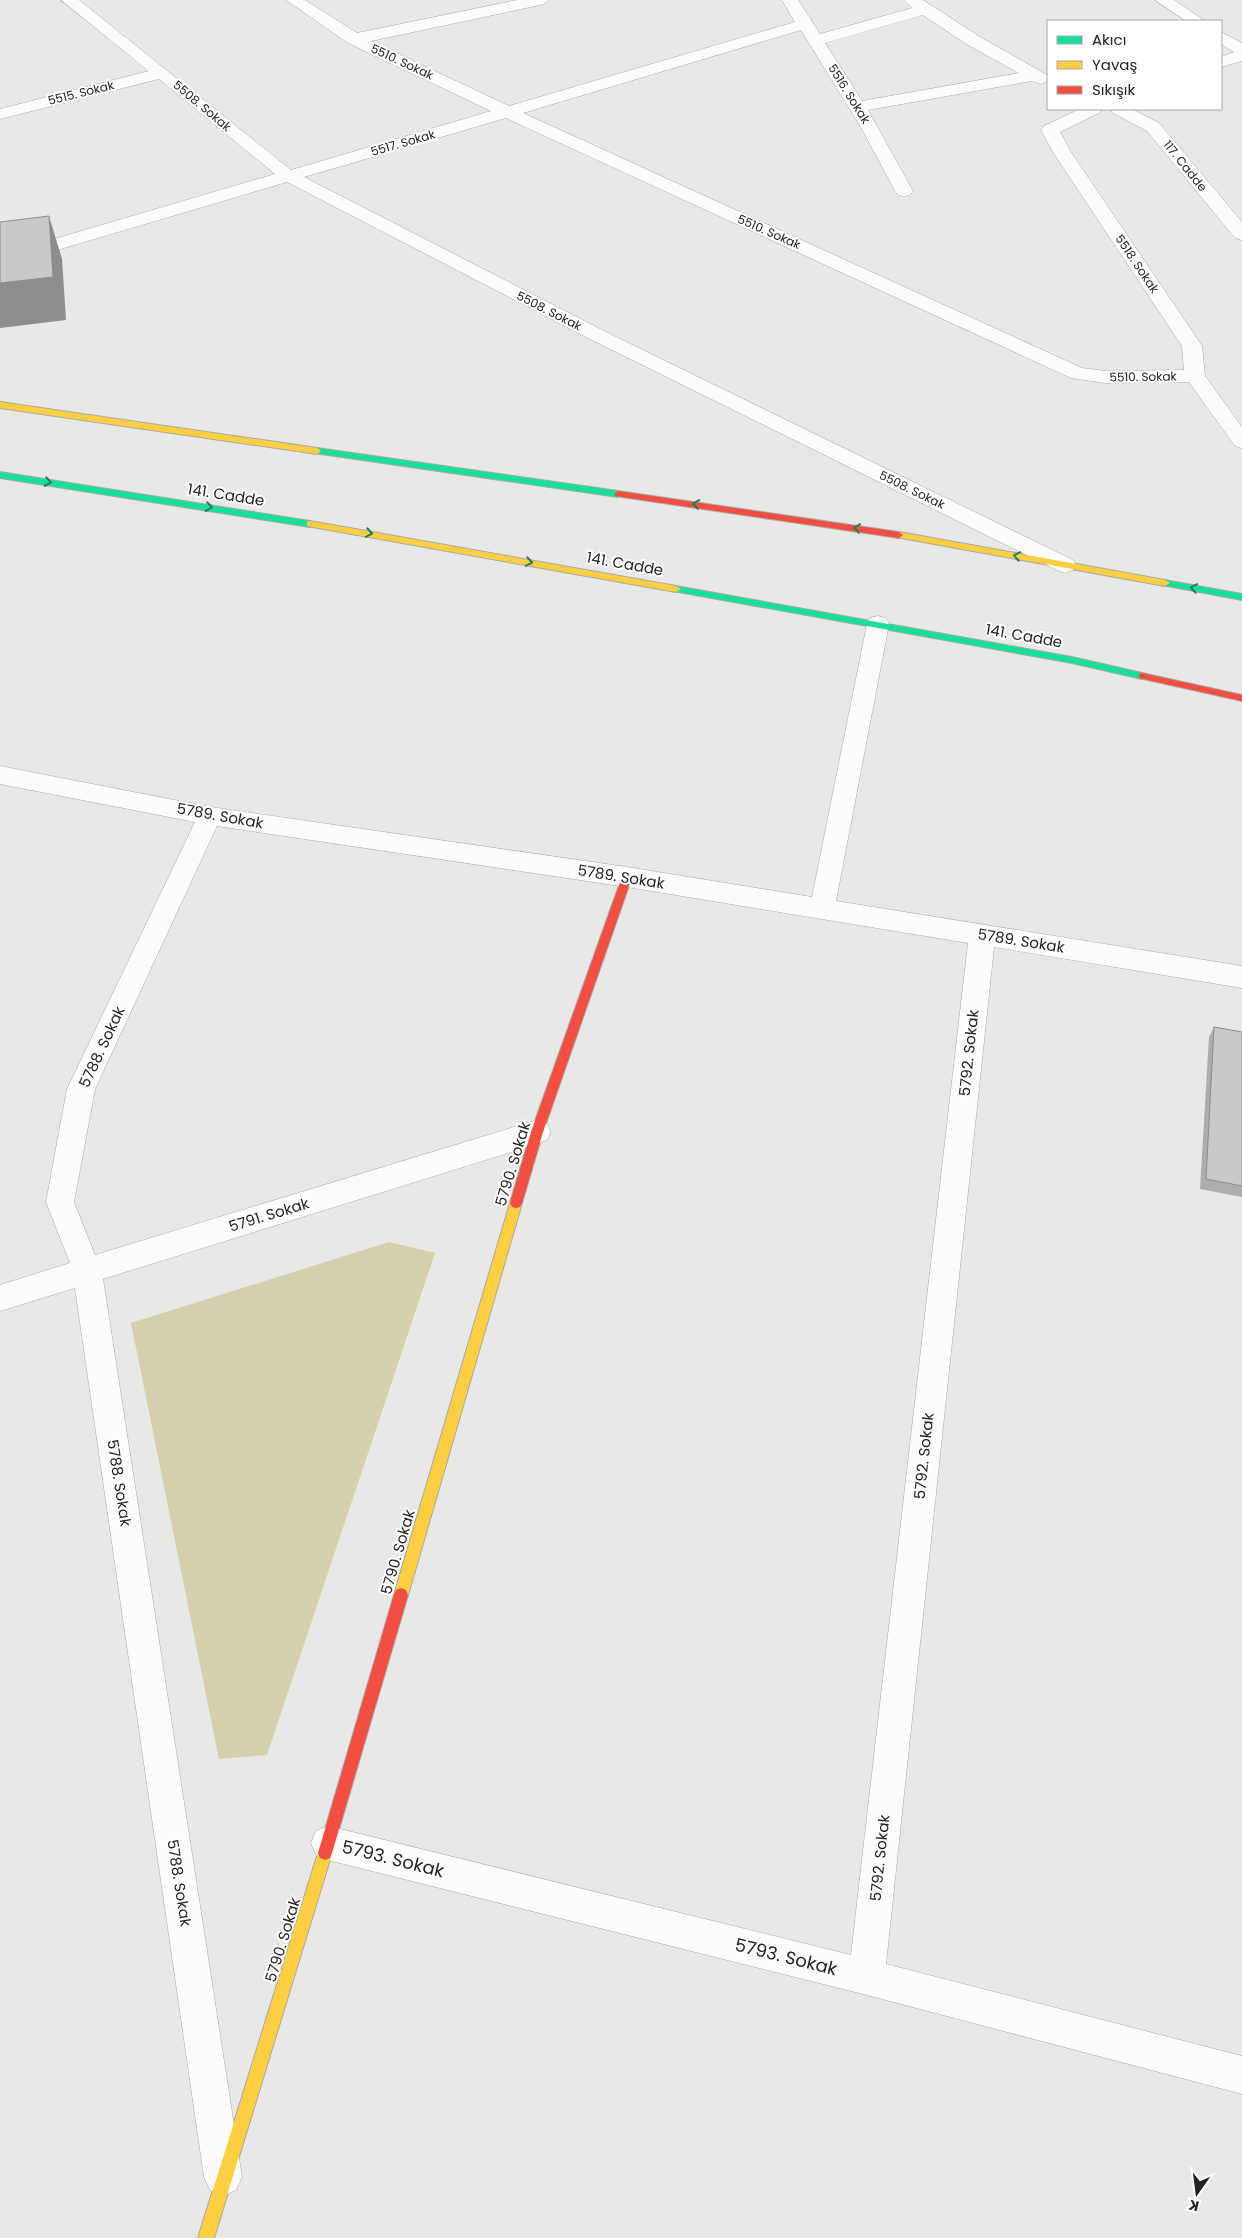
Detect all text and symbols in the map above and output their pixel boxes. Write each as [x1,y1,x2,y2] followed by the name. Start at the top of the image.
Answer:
[1047,20,1222,110] legend
[1092,29,1126,50] text: Akıcı
[368,40,437,84] street label: 5510. Sokak
[1092,54,1137,75] text: Yavaş
[824,61,875,128] street label: 5516. Sokak
[46,76,116,109] street label: 5515. Sokak
[170,76,236,136] street label: 5508. Sokak
[1092,79,1135,100] text: Sıkışık
[369,125,438,160] street label: 5517. Sokak
[1160,137,1211,195] street label: 117. Cadde
[735,210,804,253] street label: 5510. Sokak
[1112,231,1164,297] street label: 5518. Sokak
[514,287,585,335] street label: 5508. Sokak
[1109,367,1178,386] street label: 5510. Sokak
[877,466,949,513] street label: 5508. Sokak
[44,477,53,487] one-way arrow
[186,478,266,511] street label: 141. Cadde
[692,499,700,510] one-way arrow
[204,502,213,512] one-way arrow
[852,523,860,534] one-way arrow
[365,528,374,538] one-way arrow
[585,546,665,581] street label: 141. Cadde
[1012,551,1021,562] one-way arrow
[525,556,534,566] one-way arrow
[1190,584,1198,594] one-way arrow
[984,618,1064,653] street label: 141. Cadde
[175,798,265,834] street label: 5789. Sokak
[576,859,666,894] street label: 5789. Sokak
[976,923,1066,958] street label: 5789. Sokak
[73,1002,130,1091] street label: 5788. Sokak
[954,1008,984,1097] street label: 5792. Sokak
[490,1119,535,1209] street label: 5790. Sokak
[226,1192,312,1237] street label: 5791. Sokak
[909,1411,939,1500] street label: 5792. Sokak
[102,1438,137,1528] street label: 5788. Sokak
[375,1507,420,1597] street label: 5790. Sokak
[865,1813,895,1902] street label: 5792. Sokak
[339,1834,448,1883] street label: 5793. Sokak
[162,1838,197,1928] street label: 5788. Sokak
[260,1895,305,1985] street label: 5790. Sokak
[732,1932,841,1981] street label: 5793. Sokak
[1172,2168,1222,2218] north arrow
[1186,2195,1201,2216] text: K

